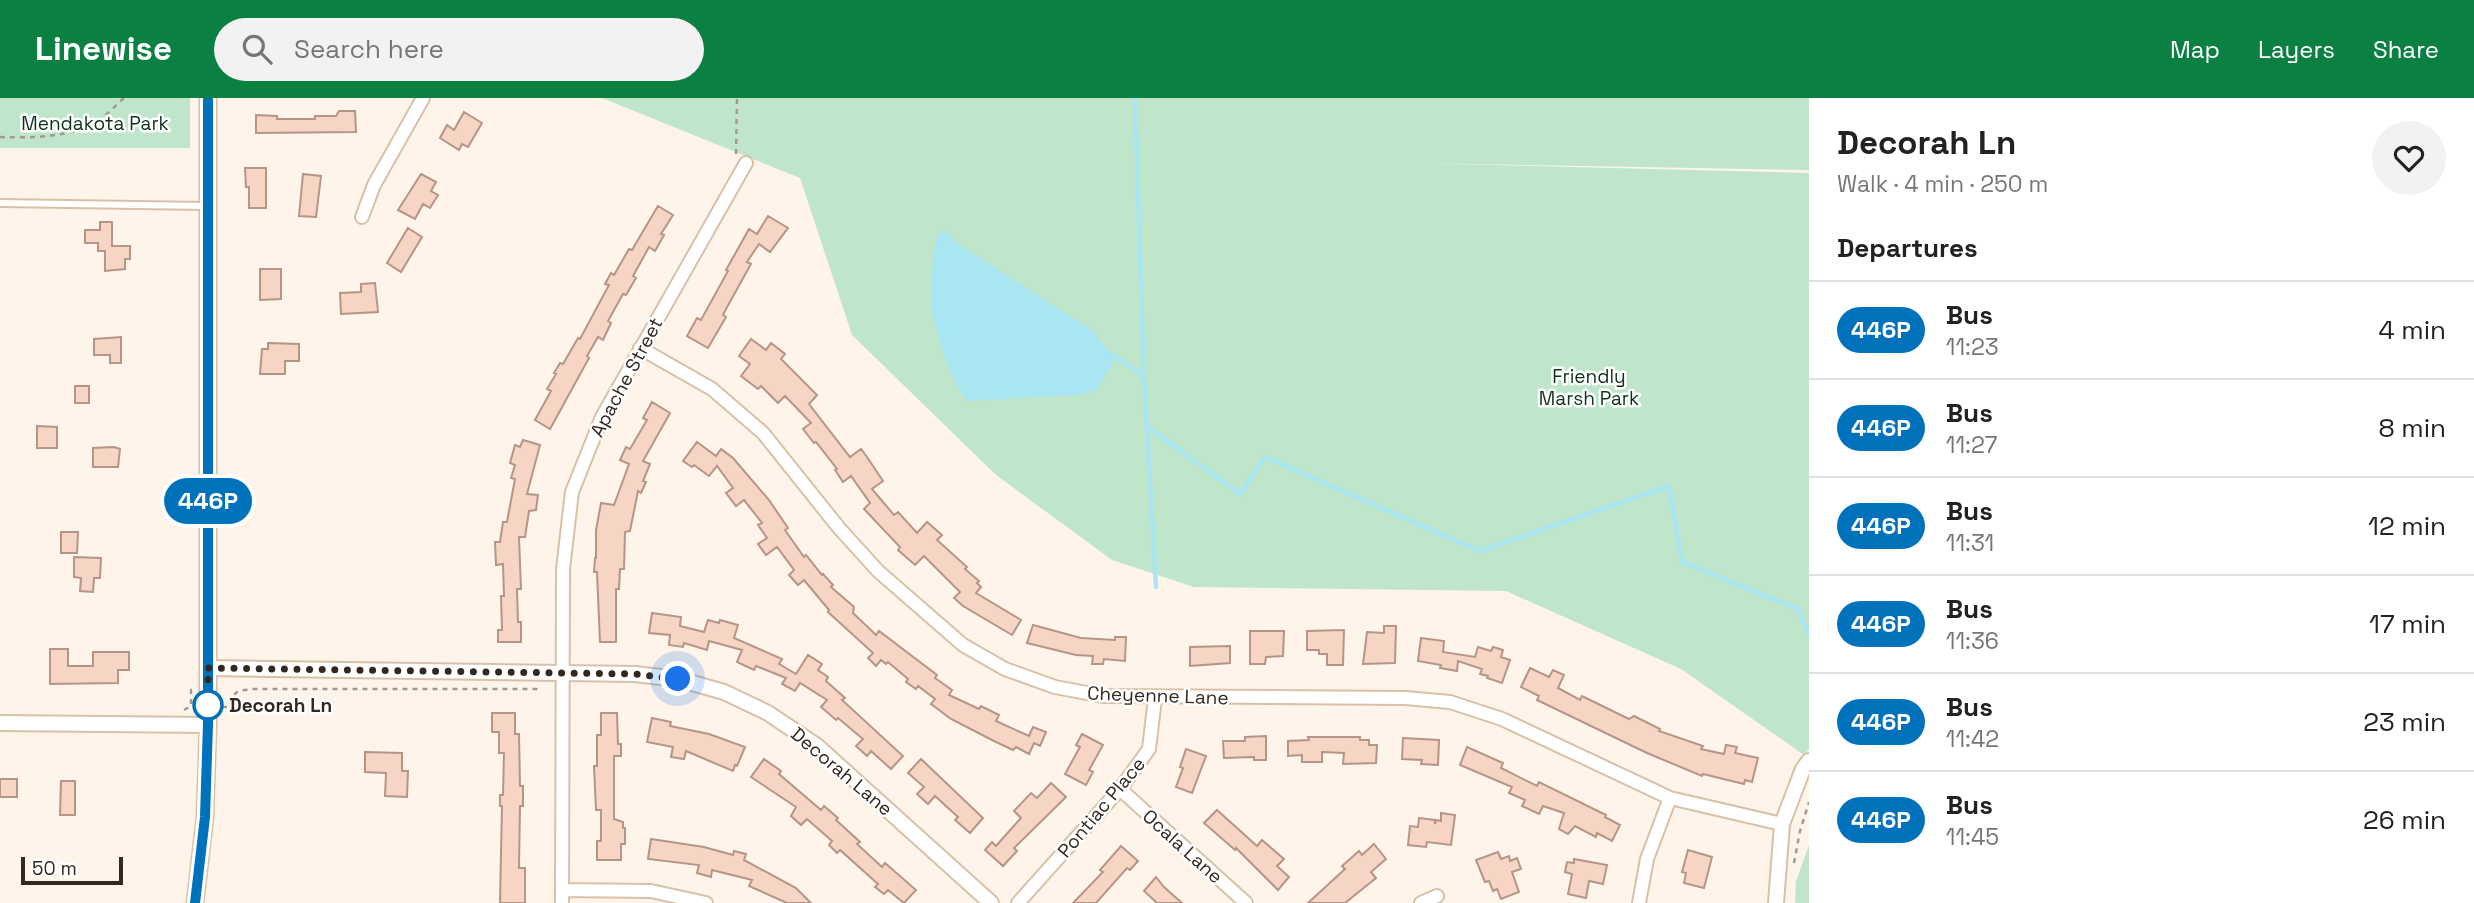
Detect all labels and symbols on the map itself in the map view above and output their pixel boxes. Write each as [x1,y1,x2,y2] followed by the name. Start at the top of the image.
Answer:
[21,111,169,136] park label: Mendakota Park
[584,313,668,441] street label: Apache Street
[1539,364,1639,411] park label: Friendly Marsh Park
[159,478,257,524] line badge: 446P
[660,661,695,696] your location
[1087,681,1229,710] street label: Cheyenne Lane
[193,690,223,720] marker: Decorah Ln
[229,693,332,718] place label: Decorah Ln
[786,721,898,821] street label: Decorah Lane
[1052,752,1151,863] street label: Pontiac Place
[1137,804,1228,889] street label: Ocala Lane
[21,854,122,886] scale bar

